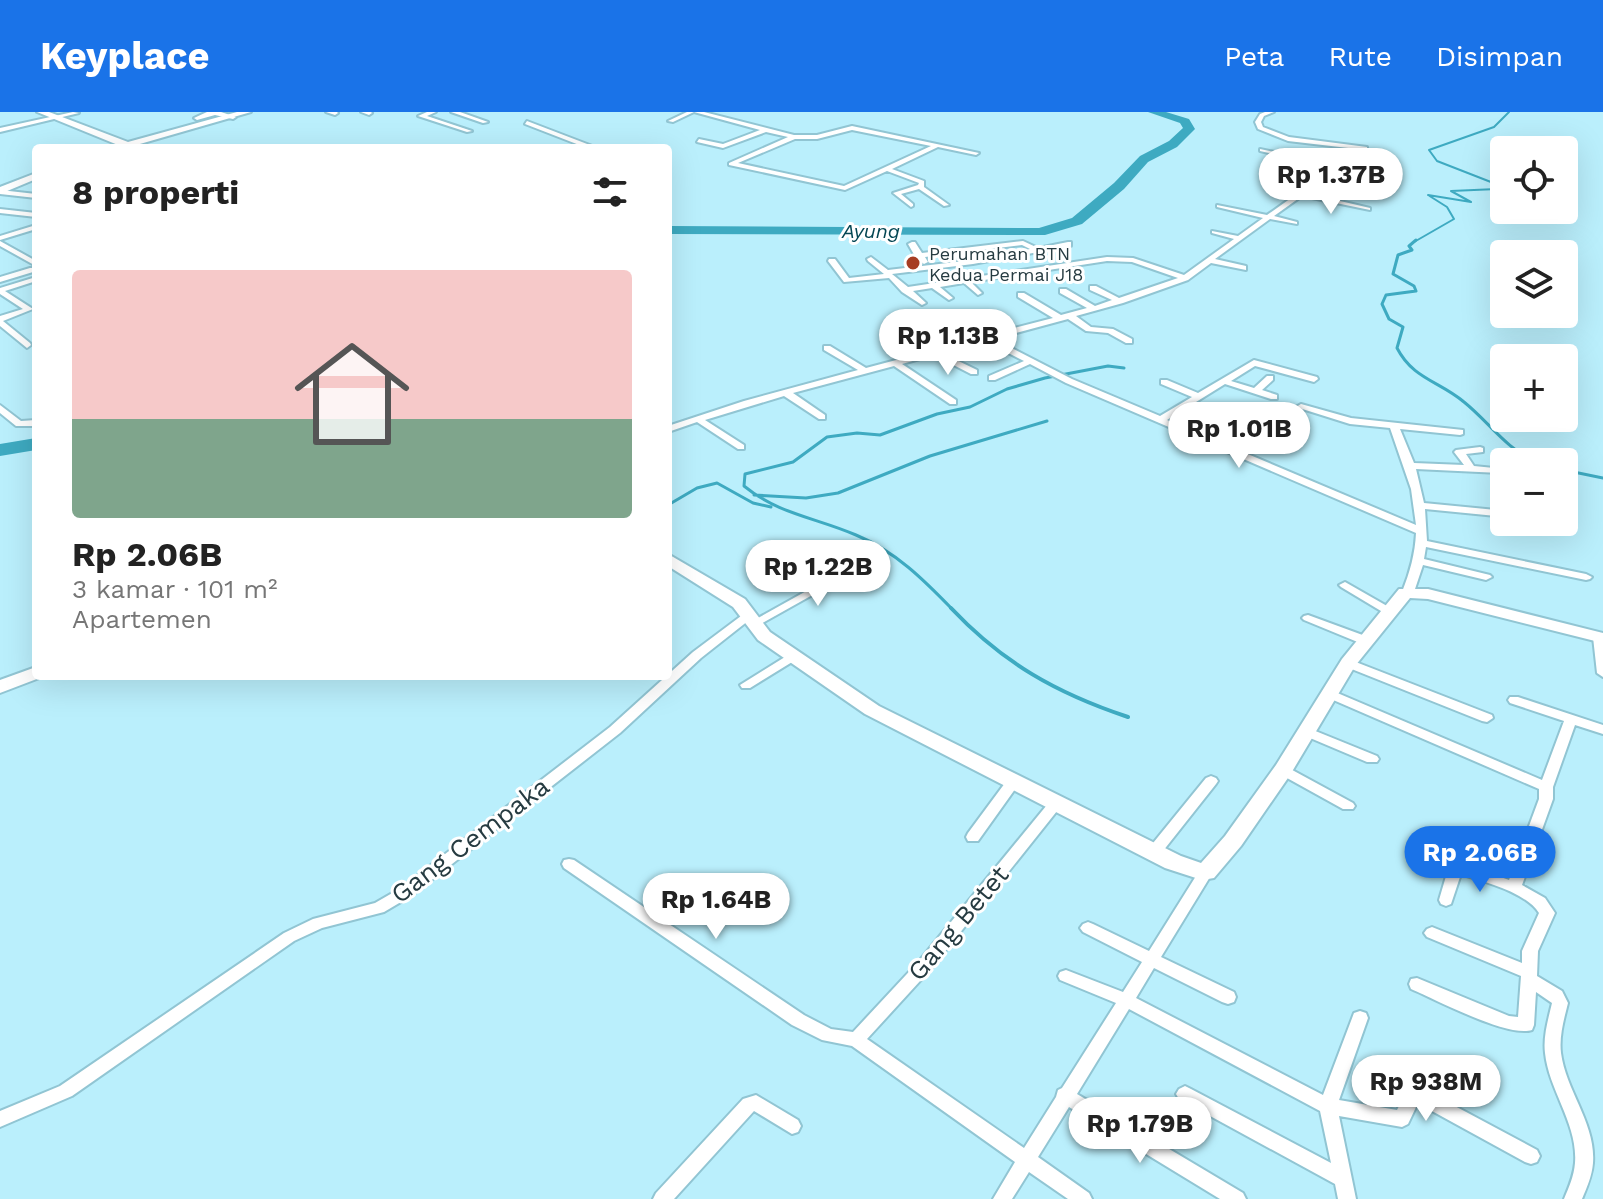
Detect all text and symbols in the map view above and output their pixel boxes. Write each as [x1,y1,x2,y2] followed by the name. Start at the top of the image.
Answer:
[40,34,209,78] text: Keyplace
[1224,40,1284,73] text: Peta
[1328,40,1392,73] text: Rute
[1436,40,1563,73] text: Disimpan
[1490,136,1578,536] map controls
[1490,136,1578,224] button: locate
[1248,148,1414,216] pin: Rp 1.37B
[1277,159,1385,189] text: Rp 1.37B
[588,170,632,214] icon: filters
[72,172,239,212] text: 8 properti
[841,219,900,243] water label: Ayung
[1490,240,1578,328] button: layers
[929,243,1083,285] place label: Perumahan BTN Kedua Permai J18
[904,254,922,272] marker: Perumahan BTN Kedua Permai J18
[865,309,1031,377] pin: Rp 1.13B
[897,320,999,350] text: Rp 1.13B
[280,322,424,466] icon: home
[1490,344,1578,432] button: +
[1156,402,1322,470] pin: Rp 1.01B
[1186,413,1292,443] text: Rp 1.01B
[1490,448,1578,536] button: −
[72,534,222,574] text: Rp 2.06B
[735,540,901,608] pin: Rp 1.22B
[764,551,872,581] text: Rp 1.22B
[72,574,277,604] text: 3 kamar · 101 m²
[72,604,212,634] text: Apartemen
[385,771,555,909] street label: Gang Cempaka
[1397,826,1563,894] pin: Rp 2.06B
[1423,837,1537,867] text: Rp 2.06B
[901,860,1015,986] street label: Gang Betet
[633,873,799,941] pin: Rp 1.64B
[661,884,771,914] text: Rp 1.64B
[1352,1055,1500,1123] pin: Rp 938M
[1370,1066,1482,1096] text: Rp 938M
[1057,1097,1223,1165] pin: Rp 1.79B
[1087,1108,1193,1138] text: Rp 1.79B

